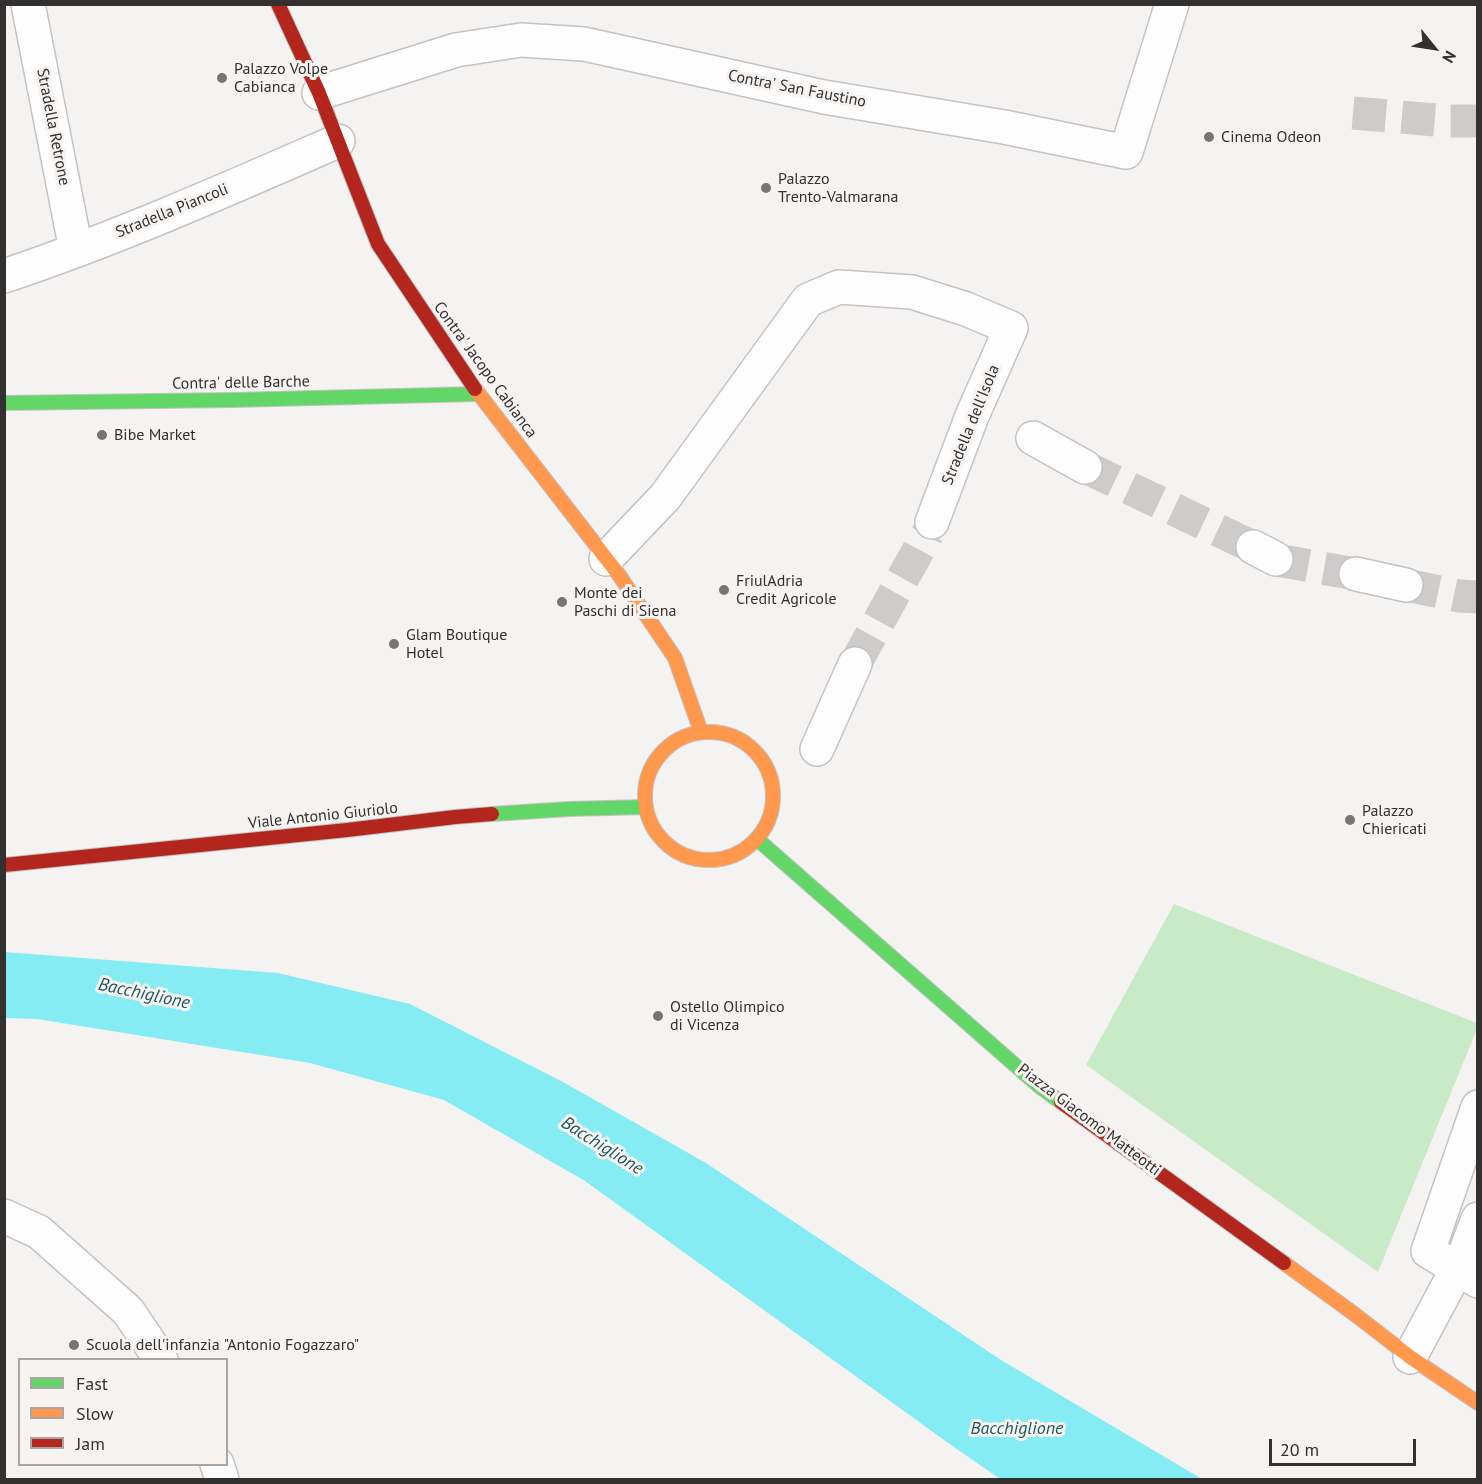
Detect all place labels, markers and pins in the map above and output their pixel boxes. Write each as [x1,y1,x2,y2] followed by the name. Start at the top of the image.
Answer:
[234,59,328,97] place label: Palazzo Volpe Cabianca
[215,71,229,85] marker: Palazzo Volpe Cabianca
[1221,127,1321,147] place label: Cinema Odeon
[1202,130,1216,144] marker: Cinema Odeon
[778,169,899,207] place label: Palazzo Trento-Valmarana
[759,181,773,195] marker: Palazzo Trento-Valmarana
[114,425,196,445] place label: Bibe Market
[95,428,109,442] marker: Bibe Market
[736,571,837,609] place label: FriulAdria Credit Agricole
[574,583,676,621] place label: Monte dei Paschi di Siena
[717,583,731,597] marker: FriulAdria Credit Agricole
[555,595,569,609] marker: Monte dei Paschi di Siena
[406,625,507,663] place label: Glam Boutique Hotel
[387,637,401,651] marker: Glam Boutique Hotel
[1362,801,1427,839] place label: Palazzo Chiericati
[1343,813,1357,827] marker: Palazzo Chiericati
[670,997,785,1035] place label: Ostello Olimpico di Vicenza
[651,1009,665,1023] marker: Ostello Olimpico di Vicenza
[86,1335,359,1355] place label: Scuola dell'infanzia "Antonio Fogazzaro"
[67,1338,81,1352] marker: Scuola dell'infanzia "Antonio Fogazzaro"

